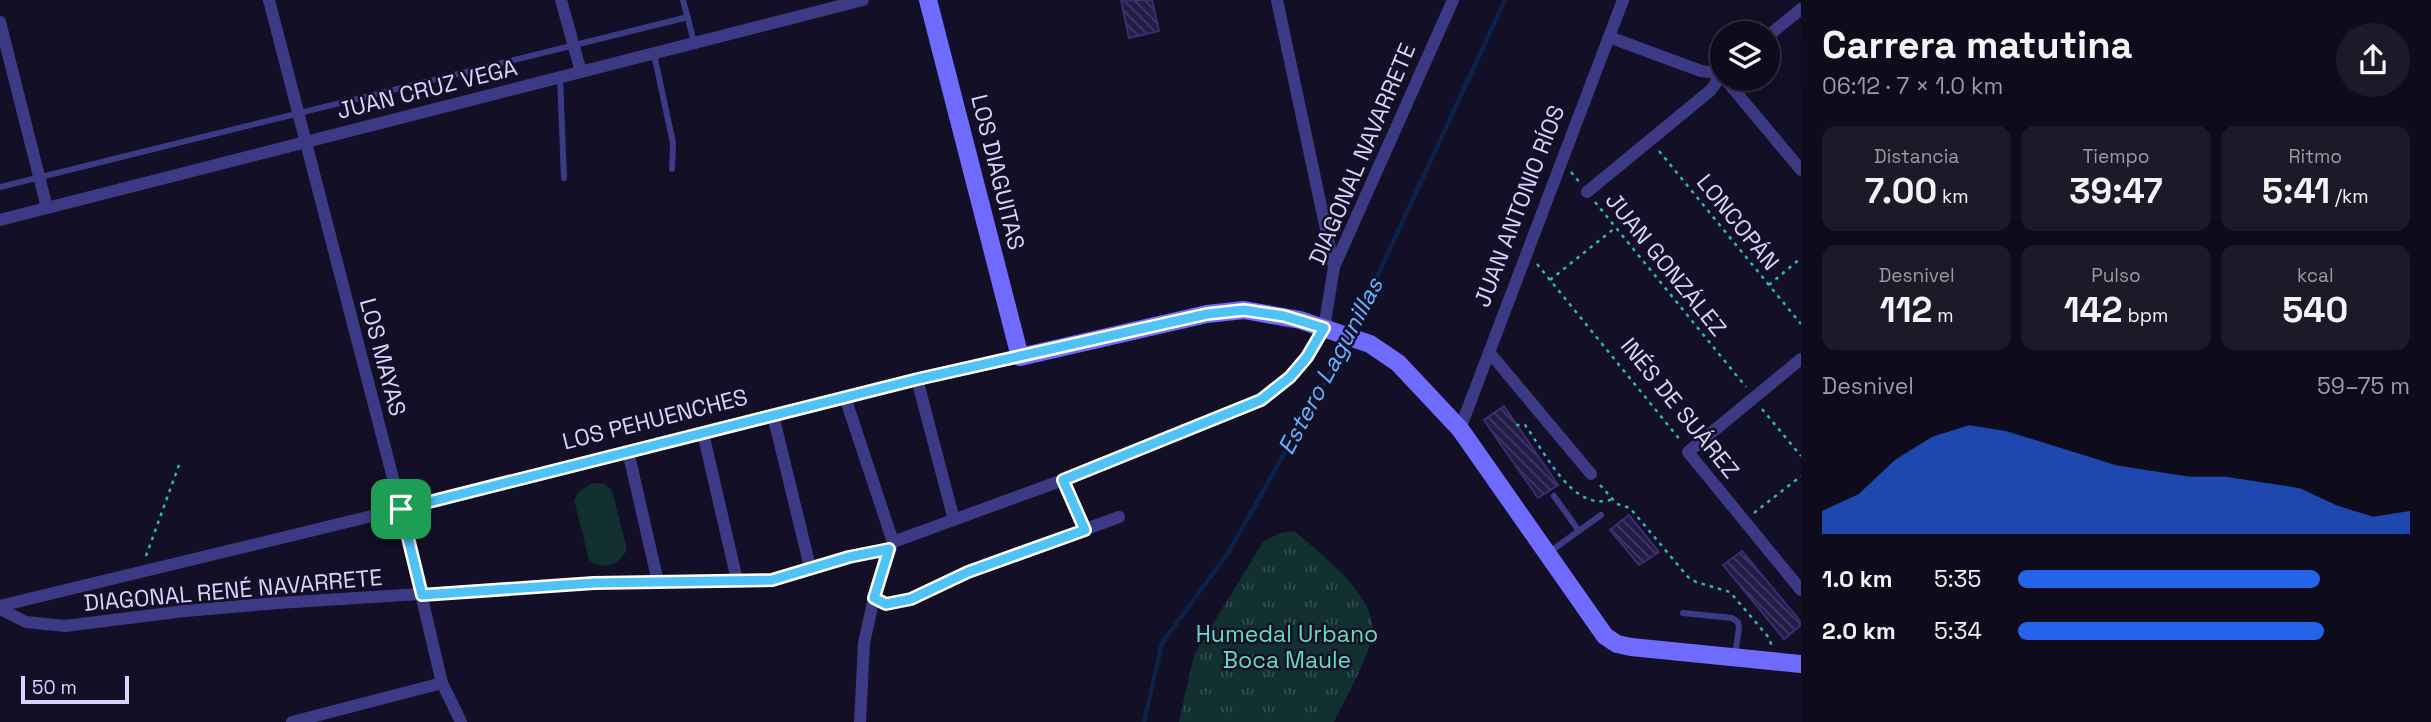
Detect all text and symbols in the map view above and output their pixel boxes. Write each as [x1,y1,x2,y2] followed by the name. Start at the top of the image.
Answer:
[1710,21,1780,91] map controls
[1710,21,1780,91] button: layers
[1822,21,2133,69] text: Carrera matutina
[2336,23,2410,97] button: share
[1302,39,1422,269] street label: DIAGONAL NAVARRETE
[334,52,520,126] street label: JUAN CRUZ VEGA
[1822,71,2003,101] text: 06:12 · 7 × 1.0 km
[964,91,1032,253] street label: LOS DIAGUITAS
[1467,101,1571,311] street label: JUAN ANTONIO RÍOS
[1874,144,1959,169] text: Distancia
[2082,144,2150,169] text: Tiempo
[2289,144,2342,169] text: Ritmo
[1690,168,1786,276] street label: LONCOPÁN
[1865,169,1937,213] text: 7.00
[2069,169,2163,213] text: 39:47
[2262,169,2330,213] text: 5:41
[1937,184,1969,209] text: km
[2330,184,2369,209] text: /km
[1599,186,1733,342] street label: JUAN GONZÁLEZ
[1879,263,1955,288] text: Desnivel
[2091,263,2141,288] text: Pulso
[2297,263,2334,288] text: kcal
[1270,271,1390,460] water label: Estero Lagunillas
[1880,288,1932,332] text: 112
[2064,288,2123,332] text: 142
[2282,288,2348,332] text: 540
[353,295,413,419] street label: LOS MAYAS
[1932,303,1954,328] text: m
[2123,303,2168,328] text: bpm
[1614,332,1746,484] street label: INÉS DE SUÁREZ
[1822,371,1914,401] text: Desnivel
[2317,371,2410,401] text: 59–75 m
[559,381,751,457] street label: LOS PEHUENCHES
[371,479,431,539] pin
[382,490,420,528] icon: arrive
[83,562,383,618] street label: DIAGONAL RENÉ NAVARRETE
[1822,564,1892,594] text: 1.0 km
[1934,564,1981,594] text: 5:35
[1822,616,1896,646] text: 2.0 km
[1934,616,1982,646] text: 5:34
[1196,619,1378,675] park label: Humedal Urbano Boca Maule
[21,673,130,705] scale bar
[32,675,77,700] text: 50 m

